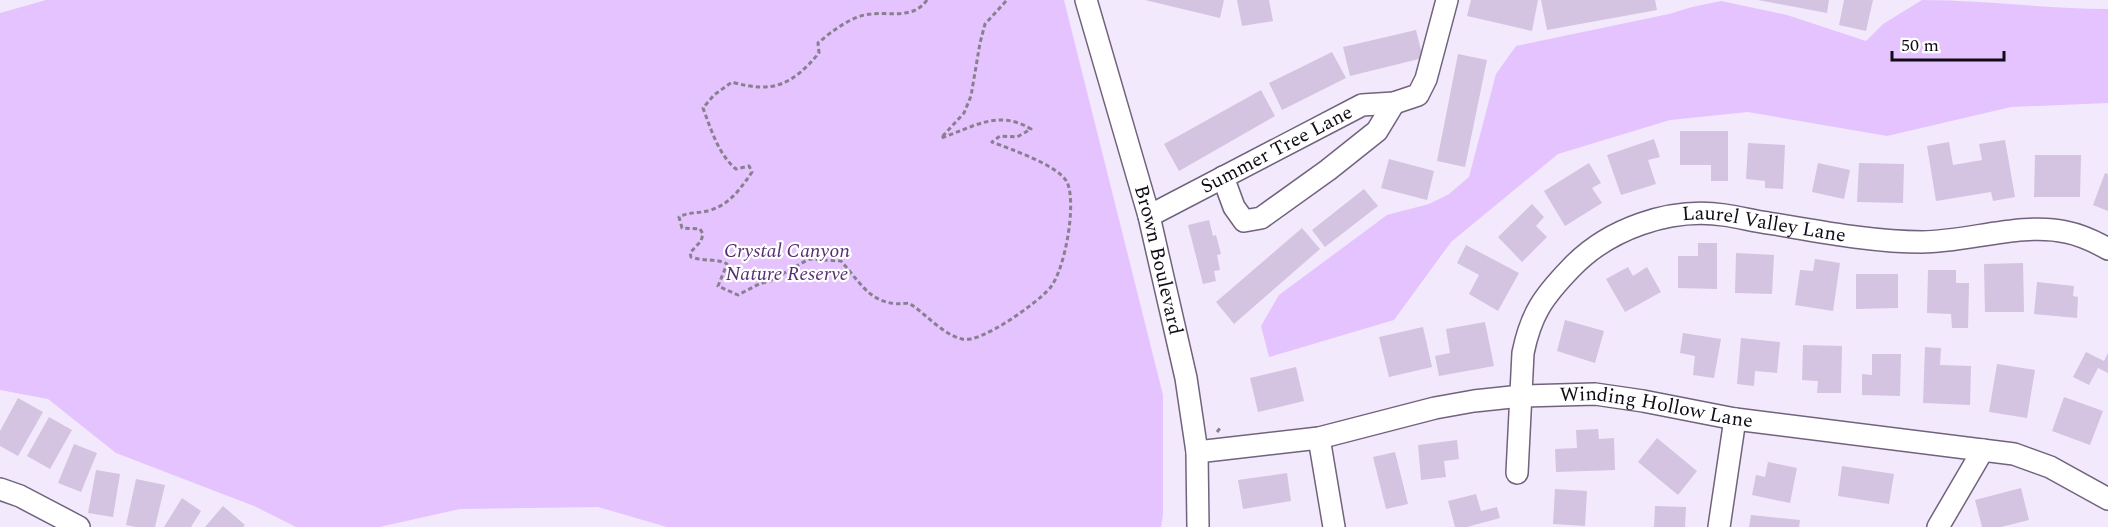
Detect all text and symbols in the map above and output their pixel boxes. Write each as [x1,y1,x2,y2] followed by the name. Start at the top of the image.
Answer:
[1892,24,2004,62] scale bar
[1901,32,1939,59] text: 50 m
[1195,97,1358,202] street label: Summer Tree Lane
[1126,181,1191,338] street label: Brown Boulevard
[1681,198,1848,251] street label: Laurel Valley Lane
[724,236,850,289] park label: Crystal Canyon Nature Reserve
[1559,379,1755,436] street label: Winding Hollow Lane

